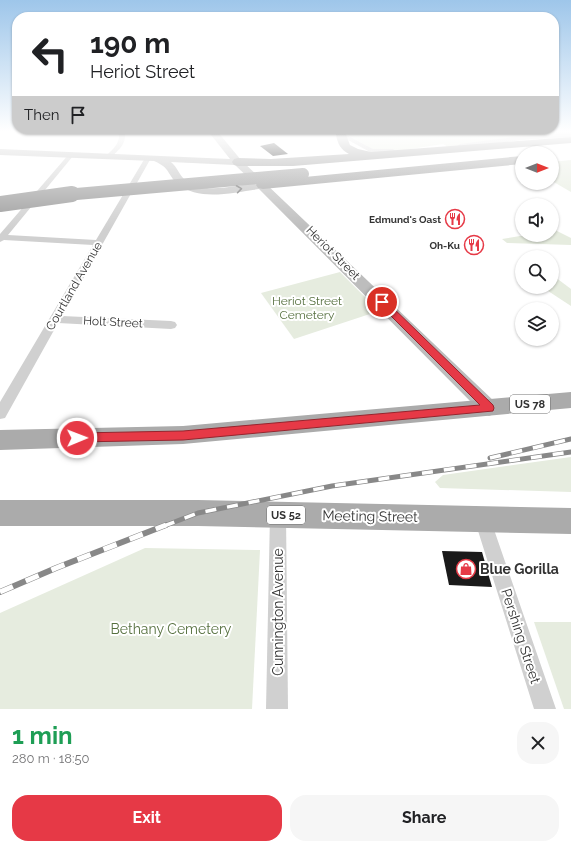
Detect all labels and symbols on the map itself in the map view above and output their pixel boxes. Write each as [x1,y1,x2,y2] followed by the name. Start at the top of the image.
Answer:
[515,146,559,190] north arrow
[236,185,242,194] one-way arrow
[444,208,466,230] restaurant icon: Edmund's Oast
[369,214,441,225] place label: Edmund's Oast
[303,223,363,283] street label: Heriot Street
[463,234,485,256] restaurant icon: Oh-Ku
[43,239,105,333] street label: Courtland Avenue
[430,240,460,251] place label: Oh-Ku
[365,285,399,319] pin
[272,294,342,322] park label: Heriot Street Cemetery
[83,313,143,331] street label: Holt Street
[510,395,550,413] road number: US 78
[56,417,98,459] position arrow
[267,506,305,524] road number: US 52
[322,507,418,525] street label: Meeting Street
[270,548,286,676] street label: Cunnington Avenue
[455,558,477,580] shop icon: Blue Gorilla
[480,561,559,577] place label: Blue Gorilla
[498,587,544,686] street label: Pershing Street
[111,621,232,637] park label: Bethany Cemetery

